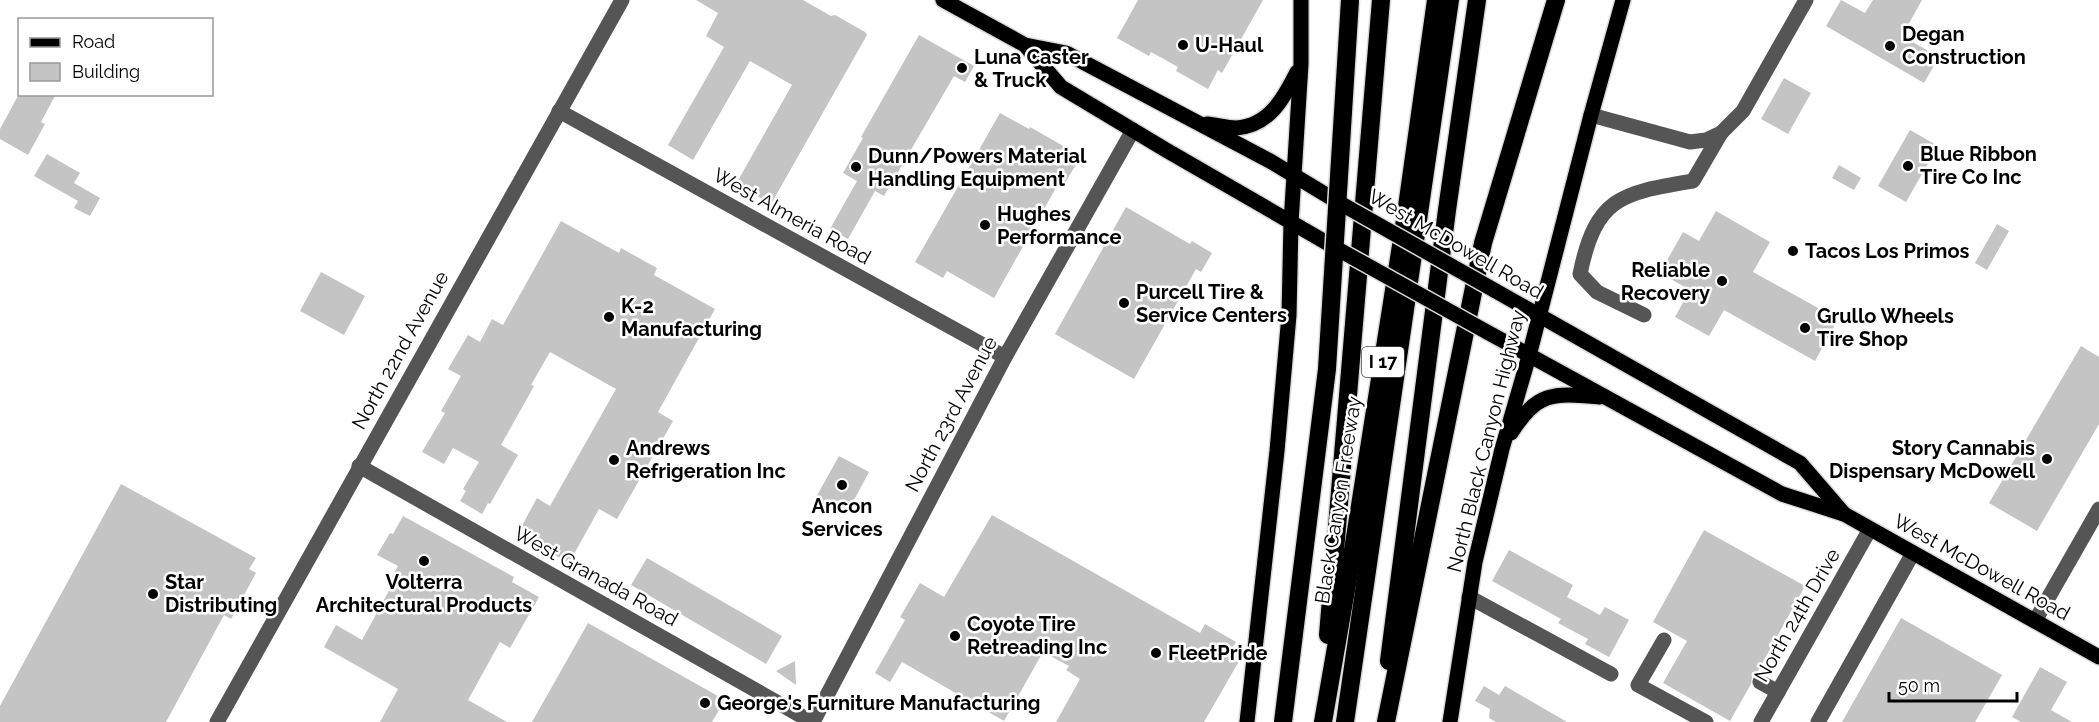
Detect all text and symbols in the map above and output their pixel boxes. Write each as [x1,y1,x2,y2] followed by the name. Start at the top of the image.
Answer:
[18,18,213,96] legend
[1902,22,2026,69] place label: Degan Construction
[72,31,115,52] text: Road
[1195,33,1264,57] place label: U-Haul
[1176,38,1190,52] marker: U-Haul
[1883,39,1897,53] marker: Degan Construction
[974,45,1089,92] place label: Luna Caster & Truck
[72,61,140,82] text: Building
[955,61,969,75] marker: Luna Caster & Truck
[1920,142,2037,189] place label: Blue Ribbon Tire Co Inc
[868,144,1087,191] place label: Dunn/Powers Material Handling Equipment
[1901,159,1915,173] marker: Blue Ribbon Tire Co Inc
[849,160,863,174] marker: Dunn/Powers Material Handling Equipment
[709,163,875,269] street label: West Almeria Road
[1364,184,1548,304] street label: West McDowell Road
[997,202,1121,249] place label: Hughes Performance
[978,218,992,232] marker: Hughes Performance
[1805,239,1970,263] place label: Tacos Los Primos
[1786,244,1800,258] marker: Tacos Los Primos
[1621,258,1710,305] place label: Reliable Recovery
[347,266,454,433] street label: North 22nd Avenue
[1715,274,1729,288] marker: Reliable Recovery
[1136,280,1287,327] place label: Purcell Tire & Service Centers
[621,294,762,341] place label: K-2 Manufacturing
[1117,296,1131,310] marker: Purcell Tire & Service Centers
[1817,304,1954,351] place label: Grullo Wheels Tire Shop
[1442,307,1530,575] street label: North Black Canyon Highway
[602,310,616,324] marker: K-2 Manufacturing
[1798,321,1812,335] marker: Grullo Wheels Tire Shop
[900,332,1002,496] street label: North 23rd Avenue
[1362,347,1404,377] road number: I 17
[1310,394,1366,606] street label: Black Canyon Freeway
[626,436,786,483] place label: Andrews Refrigeration Inc
[1829,436,2036,483] place label: Story Cannabis Dispensary McDowell
[2040,452,2054,466] marker: Story Cannabis Dispensary McDowell
[607,453,621,467] marker: Andrews Refrigeration Inc
[835,478,849,492] marker: Ancon Services
[801,494,883,541] place label: Ancon Services
[1890,509,2074,625] street label: West McDowell Road
[510,521,682,631] street label: West Granada Road
[1749,544,1845,686] street label: North 24th Drive
[417,554,431,568] marker: Volterra Architectural Products
[165,570,277,617] place label: Star Distributing
[316,570,532,617] place label: Volterra Architectural Products
[146,587,160,601] marker: Star Distributing
[967,612,1107,659] place label: Coyote Tire Retreading Inc
[948,629,962,643] marker: Coyote Tire Retreading Inc
[1168,641,1268,665] place label: FleetPride
[1149,646,1163,660] marker: FleetPride
[1889,665,2016,703] scale bar
[1898,675,1940,696] text: 50 m
[717,691,1040,715] place label: George's Furniture Manufacturing
[698,696,712,710] marker: George's Furniture Manufacturing

